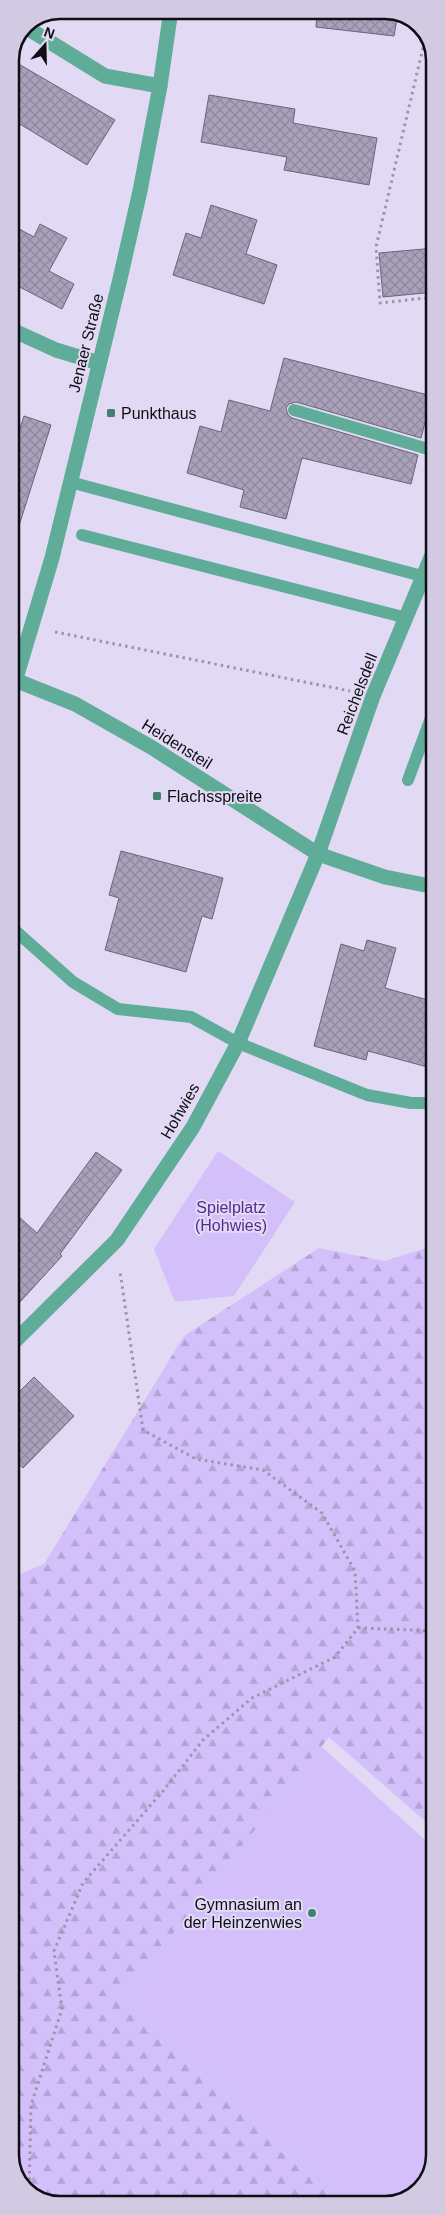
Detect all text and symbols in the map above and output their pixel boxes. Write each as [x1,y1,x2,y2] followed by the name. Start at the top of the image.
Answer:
[20,20,70,70] north arrow
[42,24,57,42] text: N
[65,292,107,394] street label: Jenaer Straße
[121,405,197,422] place label: Punkthaus
[105,407,117,419] marker: Punkthaus
[334,651,380,737] street label: Reichelsdell
[139,716,215,772] street label: Heidensteil
[167,788,262,805] place label: Flachsspreite
[151,790,163,802] marker: Flachsspreite
[157,1080,203,1142] street label: Hohwies
[195,1199,267,1234] park label: Spielplatz (Hohwies)
[184,1896,302,1931] place label: Gymnasium an der Heinzenwies
[306,1907,318,1919] marker: Gymnasium an der Heinzenwies

